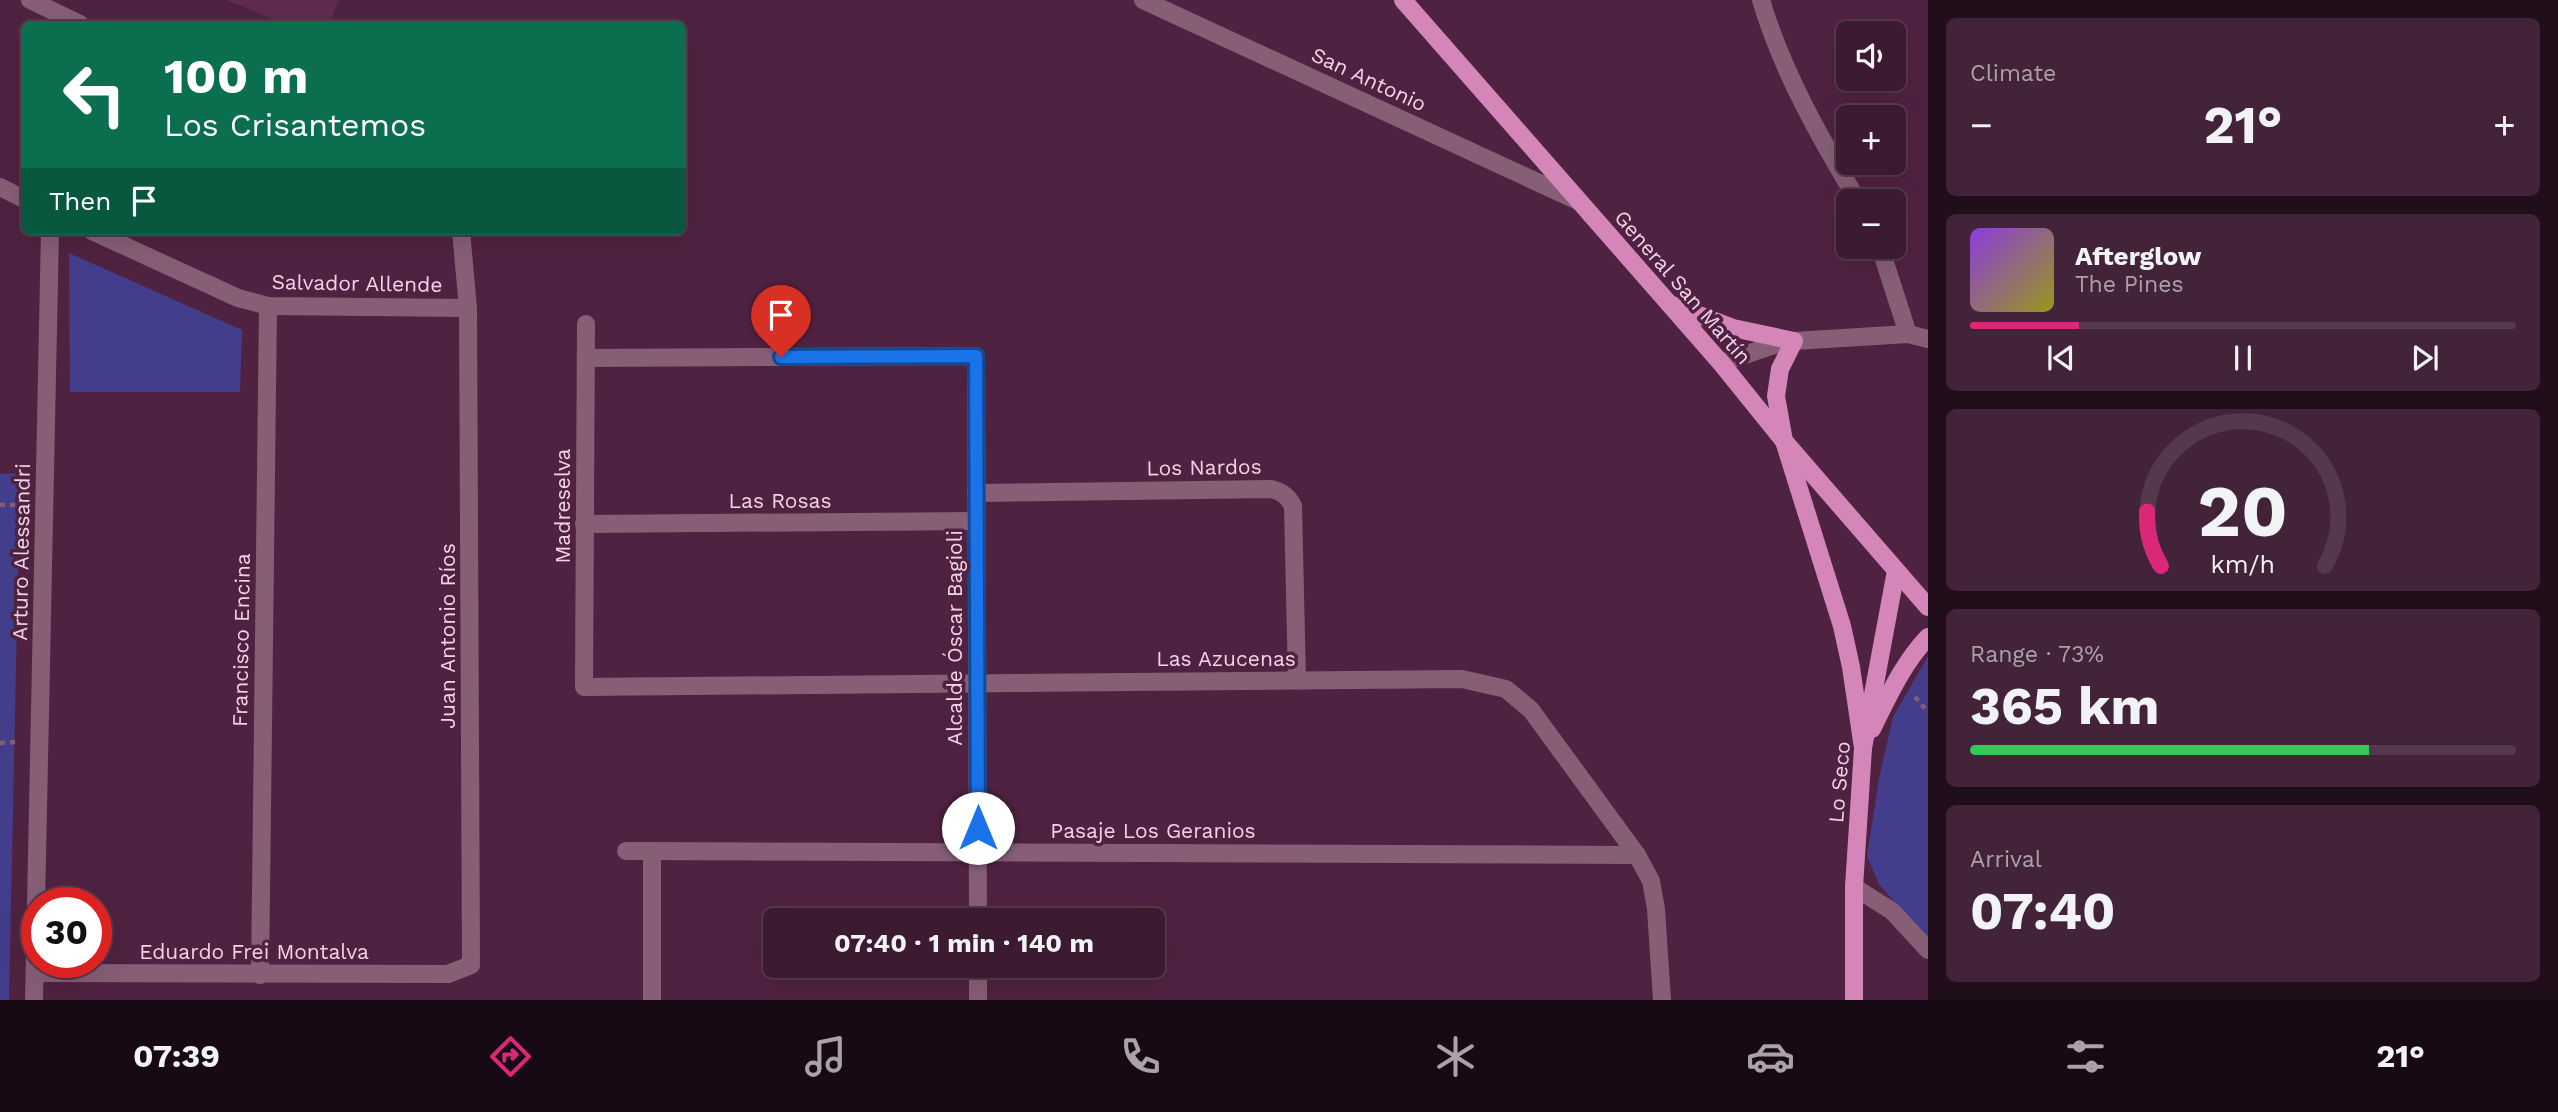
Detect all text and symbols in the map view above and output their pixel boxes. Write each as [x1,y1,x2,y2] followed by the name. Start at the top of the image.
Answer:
[1836,21,1906,259] map controls
[1836,21,1906,91] button: sound
[1308,42,1430,116] street label: San Antonio
[164,47,308,105] text: 100 m
[49,49,140,140] icon: left
[1970,60,2056,87] text: Climate
[2203,95,2283,156] text: 21°
[1970,103,1993,147] text: −
[2493,103,2516,147] text: +
[1836,105,1906,175] button: +
[164,106,426,144] text: Los Crisantemos
[125,182,163,220] icon: arrive
[49,186,111,216] text: Then
[1836,189,1906,259] button: −
[1609,205,1757,369] street label: General San Martín
[2075,241,2201,271] text: Afterglow
[271,269,443,297] street label: Salvador Allende
[2075,271,2184,298] text: The Pines
[751,285,811,357] pin
[762,296,800,334] icon: arrive
[2042,339,2080,377] icon: previous
[2224,339,2262,377] icon: pause
[2406,339,2444,377] icon: next
[550,448,575,563] street label: Madreselva
[1146,453,1262,481] street label: Los Nardos
[7,463,35,641] street label: Arturo Alessandri
[2198,468,2288,554] text: 20
[729,488,831,513] street label: Las Rosas
[942,530,967,746] street label: Alcalde Óscar Bagioli
[435,543,460,729] street label: Juan Antonio Ríos
[2211,550,2275,579] text: km/h
[227,553,255,727] street label: Francisco Encina
[1970,641,2104,668] text: Range · 73%
[1156,646,1296,671] street label: Las Azucenas
[1970,676,2159,737] text: 365 km
[1823,740,1855,824] street label: Lo Seco
[941,791,1015,865] position arrow
[1050,818,1256,843] street label: Pasaje Los Geranios
[1970,846,2042,873] text: Arrival
[1970,881,2116,942] text: 07:40
[21,887,112,978] speed limit sign: 30
[834,928,1094,958] text: 07:40 · 1 min · 140 m
[139,939,369,964] street label: Eduardo Frei Montalva
[486,1032,535,1081] icon: directions
[801,1032,850,1081] icon: music
[1116,1032,1165,1081] icon: phone
[1431,1032,1480,1081] icon: climate
[1746,1032,1795,1081] icon: car
[2061,1032,2110,1081] icon: filters
[133,1037,220,1075] text: 07:39
[2376,1037,2425,1075] text: 21°

